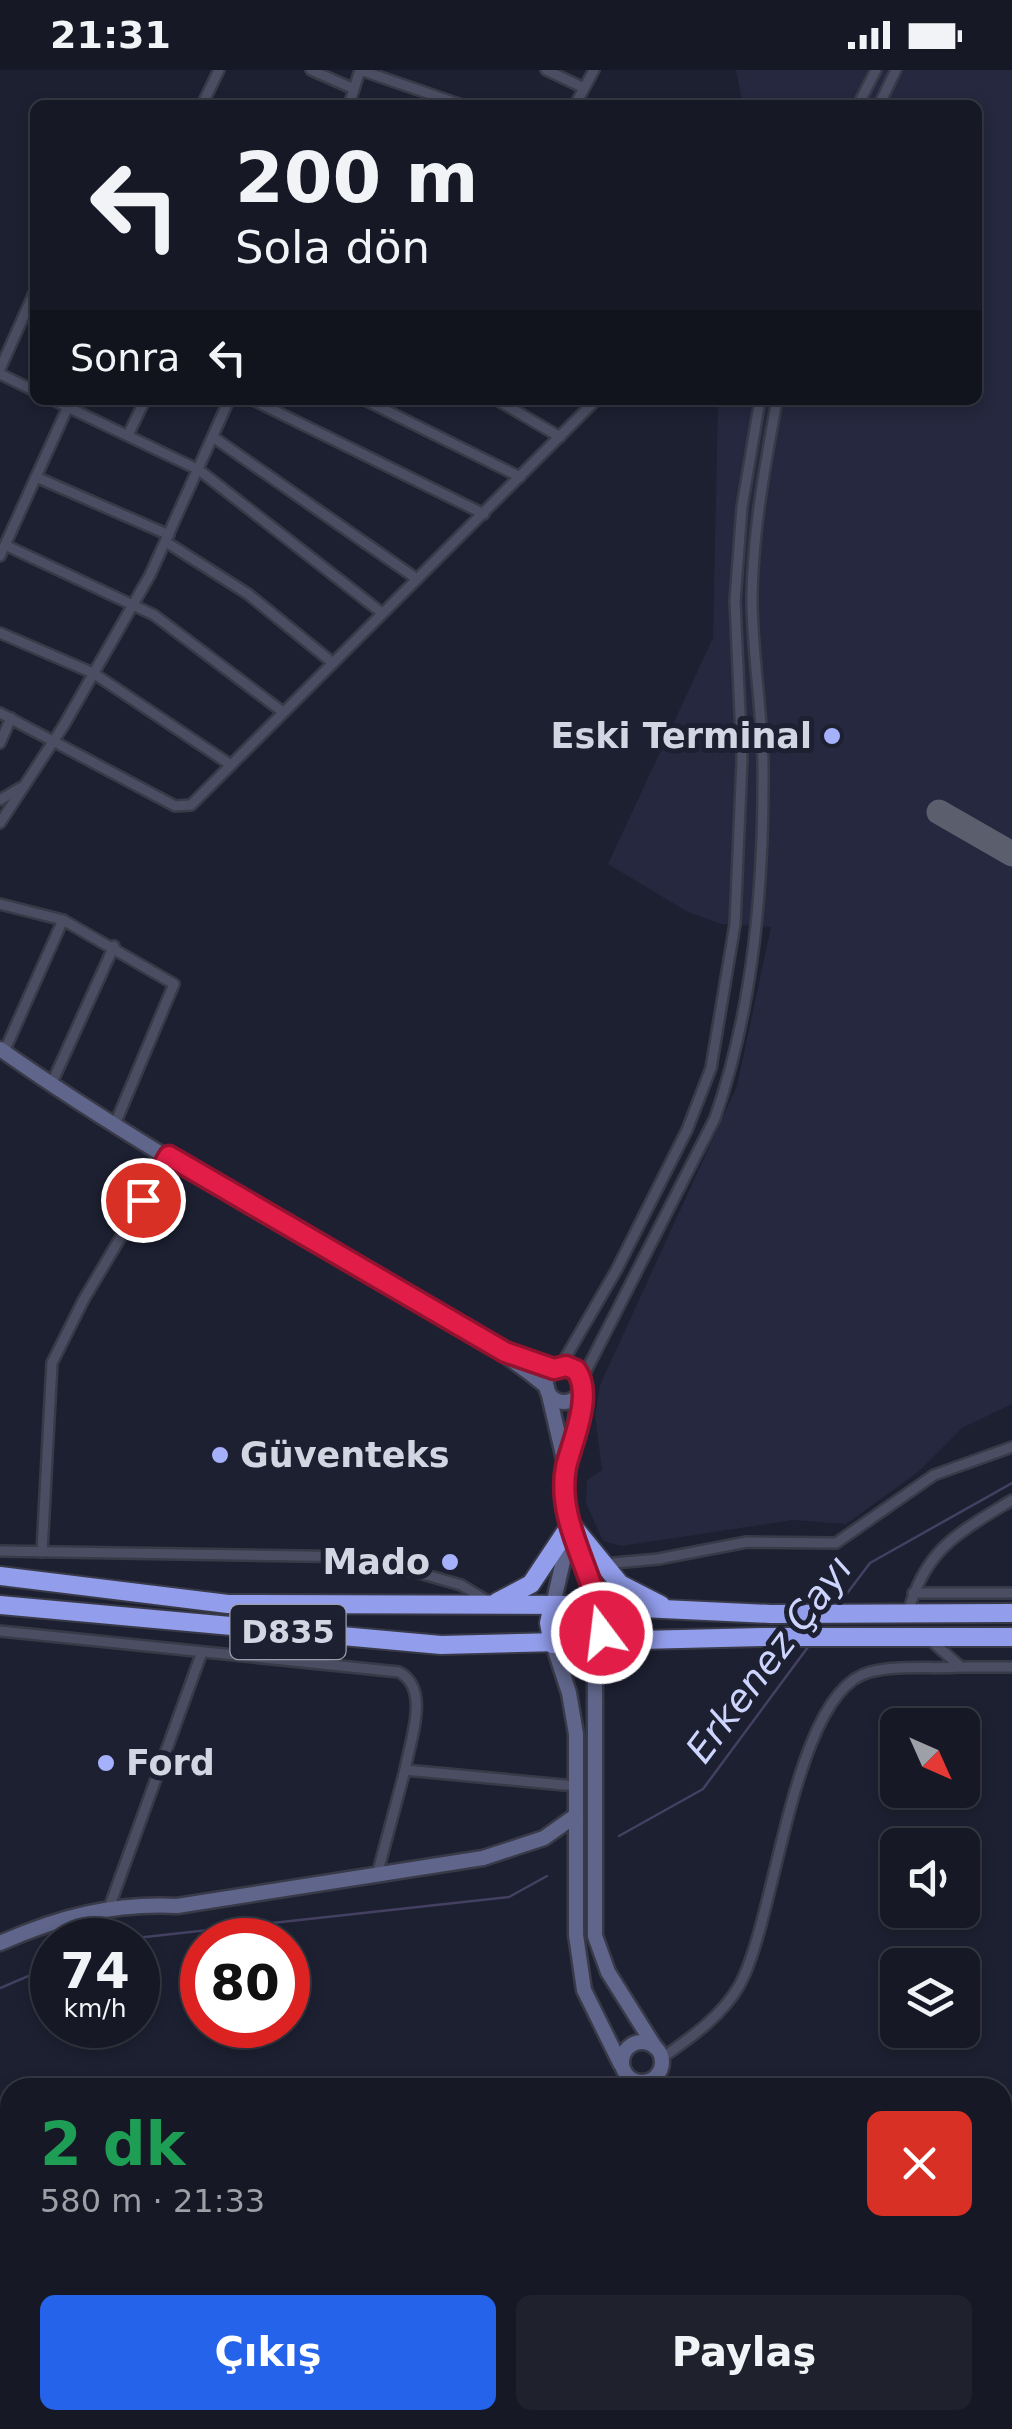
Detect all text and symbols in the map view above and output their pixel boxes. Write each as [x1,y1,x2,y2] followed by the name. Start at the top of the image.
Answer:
[50,13,171,57] text: 21:31
[235,137,478,219] text: 200 m
[70,140,200,270] icon: left
[235,221,430,274] text: Sola dön
[200,330,255,385] icon: left
[70,336,180,380] text: Sonra
[551,716,812,756] place label: Eski Terminal
[821,725,843,747] marker: Eski Terminal
[101,1158,186,1243] pin
[116,1173,171,1228] icon: arrive
[240,1435,450,1475] place label: Güventeks
[209,1444,231,1466] marker: Güventeks
[322,1542,430,1582] place label: Mado
[677,1547,861,1771] water label: Erkenez Çayı
[439,1551,461,1573] marker: Mado
[550,1581,654,1685] position arrow
[230,1605,346,1659] road number: D835
[880,1708,980,1808] north arrow
[880,1708,980,2048] map controls
[126,1743,215,1783] place label: Ford
[95,1752,117,1774] marker: Ford
[880,1828,980,1928] button: sound
[180,1918,310,2048] speed limit sign: 80
[60,1942,130,2000] text: 74
[880,1948,980,2048] button: layers
[63,1994,127,2023] text: km/h
[40,2109,186,2179] text: 2 dk
[867,2111,972,2216] button: close
[40,2182,265,2220] text: 580 m · 21:33
[40,2295,496,2410] button: Çıkış
[516,2295,972,2410] button: Paylaş

